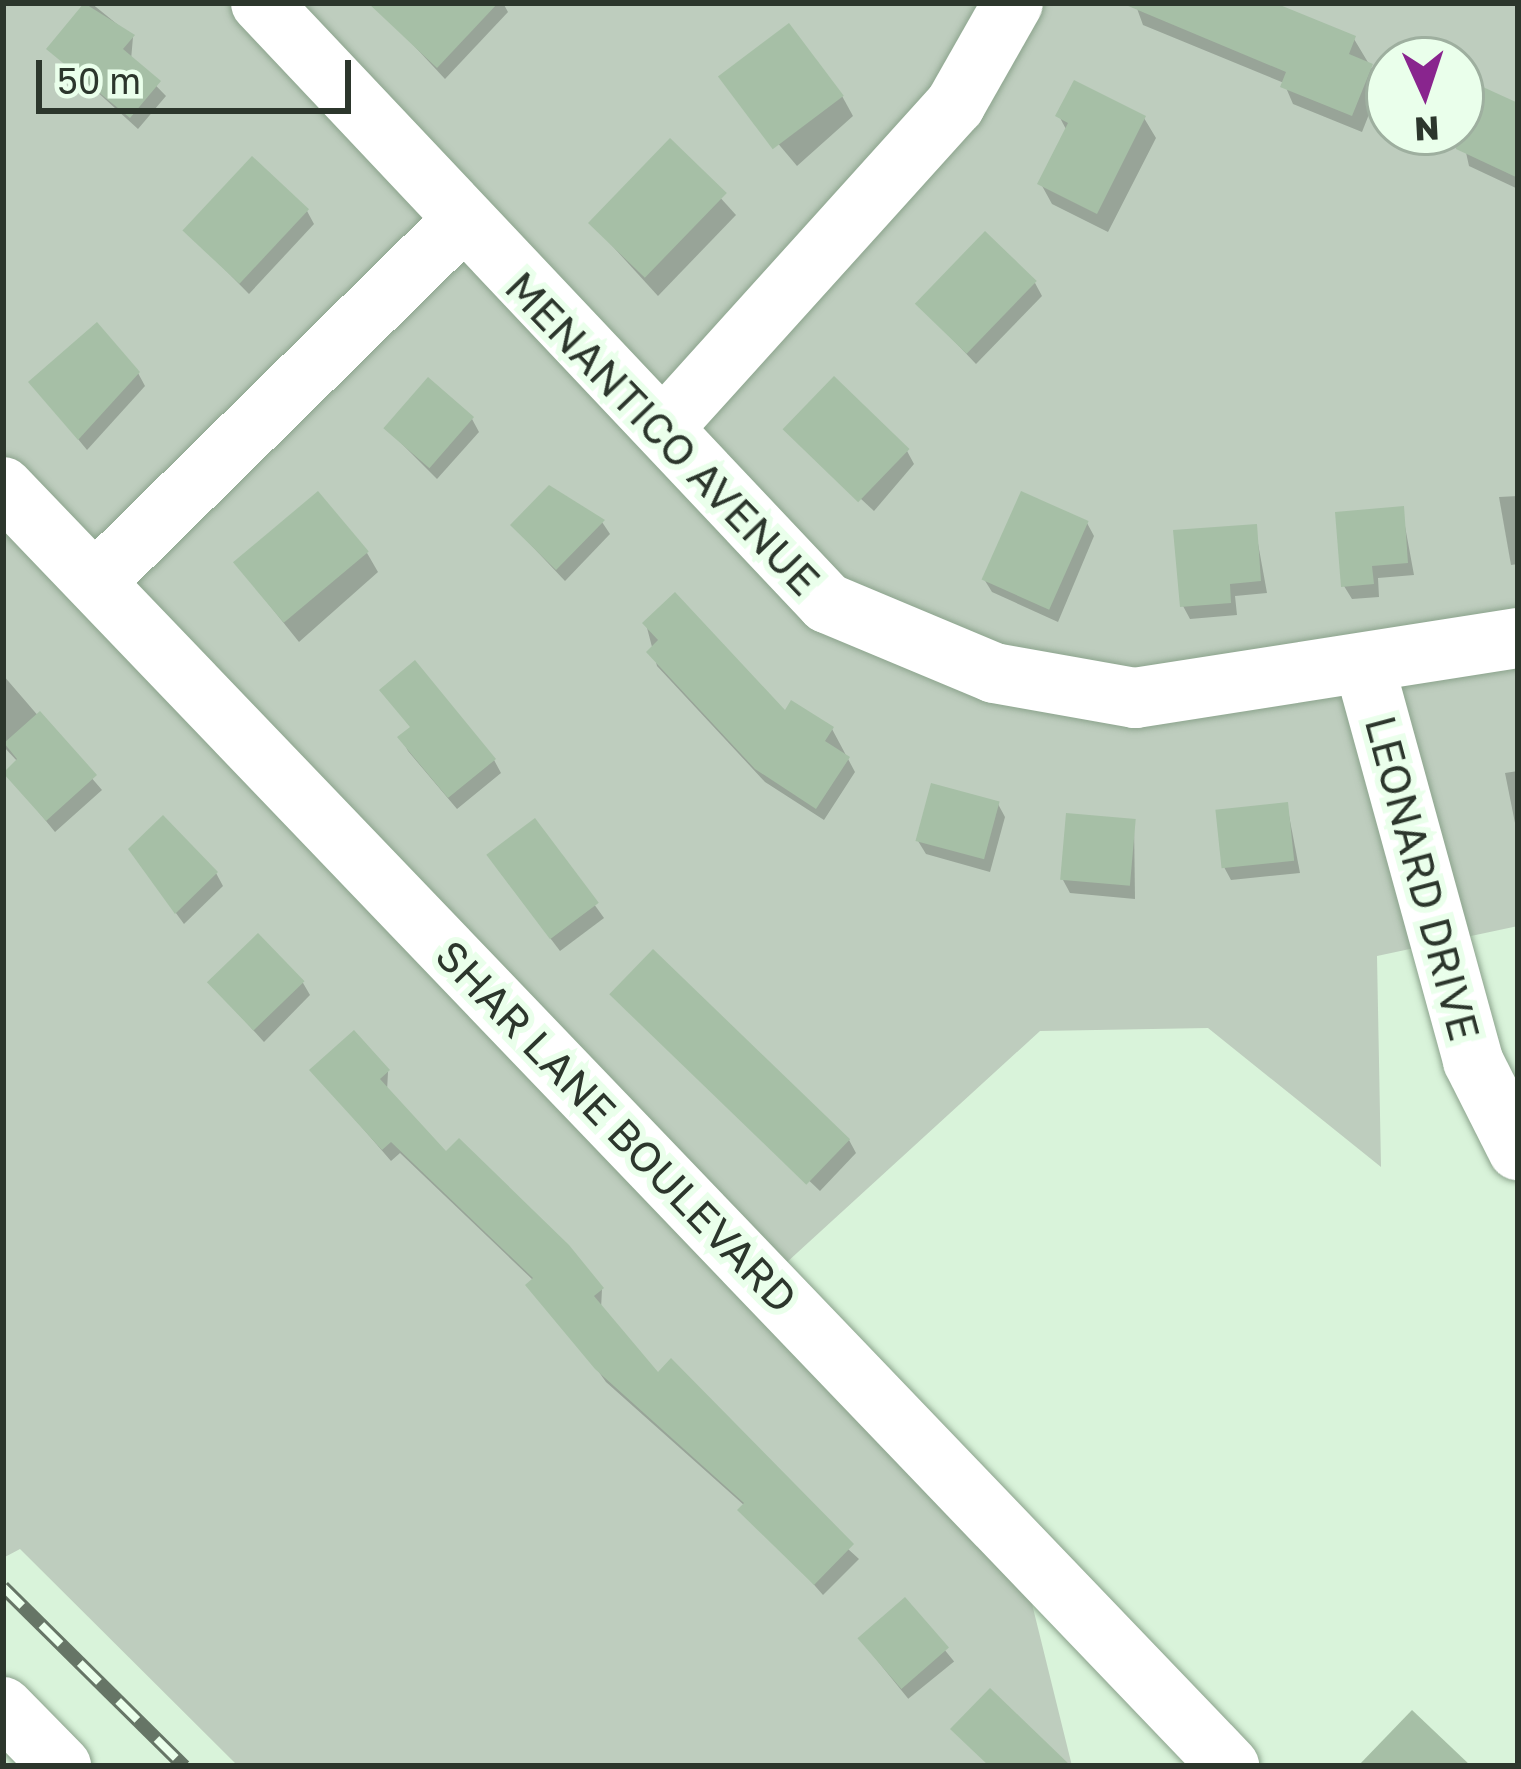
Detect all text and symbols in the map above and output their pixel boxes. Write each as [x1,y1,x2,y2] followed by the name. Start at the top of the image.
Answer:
[42,36,357,110] scale bar
[1365,36,1485,156] north arrow
[57,59,141,102] text: 50 m
[1413,109,1440,150] text: N
[496,261,830,605] street label: MENANTICO AVENUE
[1355,710,1491,1046] street label: LEONARD DRIVE
[426,930,808,1322] street label: SHAR LANE BOULEVARD

